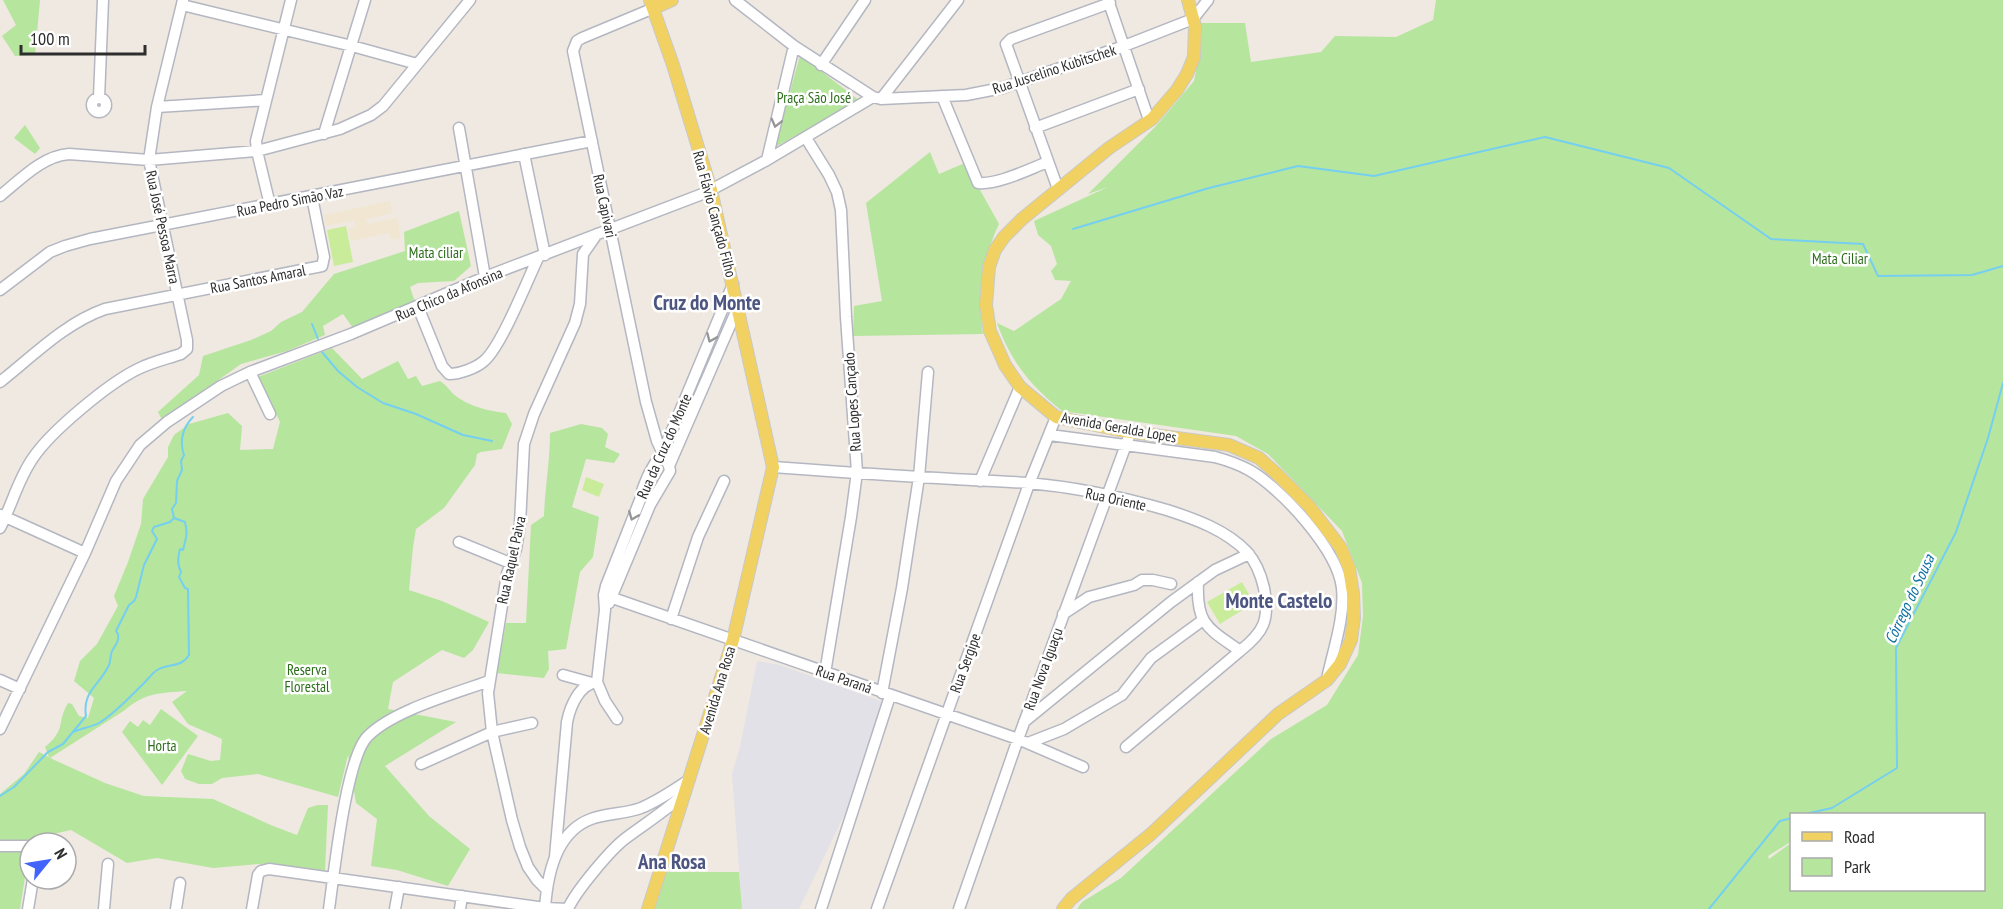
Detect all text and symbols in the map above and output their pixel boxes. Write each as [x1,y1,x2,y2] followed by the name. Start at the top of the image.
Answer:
[21,18,146,56] scale bar
[30,27,70,50] text: 100 m
[990,40,1118,98] street label: Rua Juscelino Kubitschek
[777,88,851,107] park label: Praça São José
[770,118,783,128] one-way arrow
[689,149,741,279] street label: Rua Flávio Cançado Filho
[142,169,184,285] street label: Rua José Pessoa Marra
[589,172,621,240] street label: Rua Capivari
[235,181,345,221] street label: Rua Pedro Simão Vaz
[409,243,464,262] park label: Mata ciliar
[1812,249,1869,268] park label: Mata Ciliar
[209,260,308,298] street label: Rua Santos Amaral
[393,263,505,325] street label: Rua Chico da Afonsina
[653,289,761,316] district label: Cruz do Monte
[707,332,719,343] one-way arrow
[839,352,865,452] street label: Rua Lopes Cançado
[632,390,696,502] street label: Rua da Cruz do Monte
[1060,407,1178,447] street label: Avenida Geralda Lopes
[1084,483,1148,515] street label: Rua Oriente
[628,510,640,521] one-way arrow
[492,514,530,606] street label: Rua Raquel Paiva
[1880,550,1939,647] water label: Córrego do Sousa
[1226,587,1332,614] district label: Monte Castelo
[1019,625,1067,713] street label: Rua Nova Iguaçu
[945,631,985,695] street label: Rua Sergipe
[695,644,739,736] street label: Avenida Ana Rosa
[284,660,330,696] park label: Reserva Florestal
[814,661,874,697] street label: Rua Paraná
[147,736,177,755] park label: Horta
[1790,813,1985,891] legend
[1844,825,1875,848] text: Road
[18,831,78,891] north arrow
[50,845,72,862] text: N
[637,848,706,875] district label: Ana Rosa
[1844,855,1871,878] text: Park

